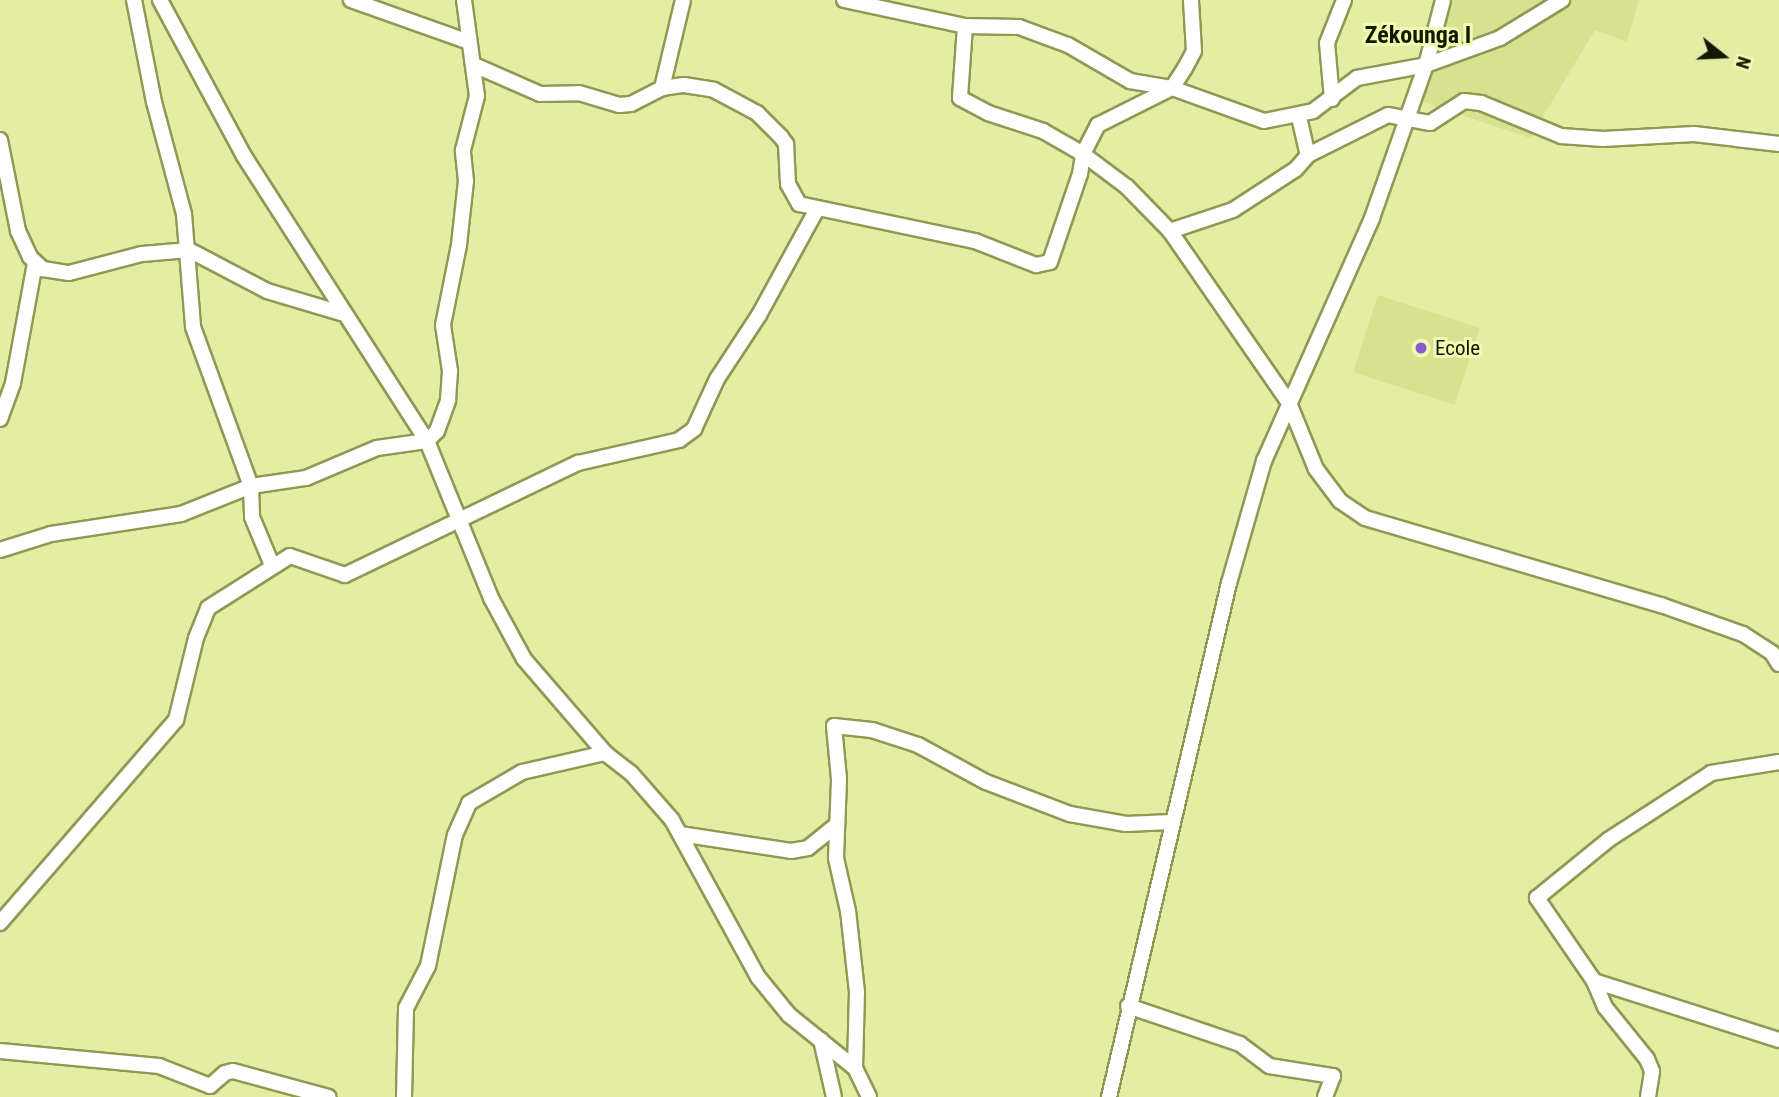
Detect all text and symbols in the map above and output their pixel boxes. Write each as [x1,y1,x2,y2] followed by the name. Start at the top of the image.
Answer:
[1688,21,1758,91] north arrow
[1365,22,1471,50] district label: Zékounga I
[1731,54,1756,72] text: N
[1435,335,1480,361] place label: Ecole
[1413,340,1429,356] marker: Ecole

